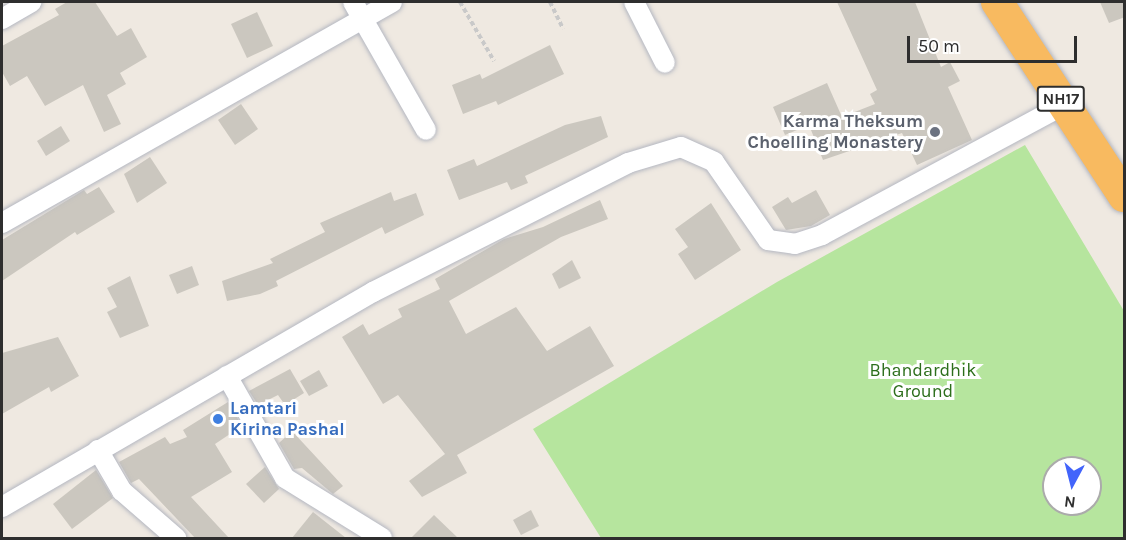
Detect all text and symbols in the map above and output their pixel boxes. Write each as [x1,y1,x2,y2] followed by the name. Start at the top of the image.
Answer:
[910,24,1080,62] scale bar
[918,35,960,57] text: 50 m
[1036,86,1086,112] road number: NH17
[748,111,923,154] place label: Karma Theksum Choelling Monastery
[928,125,942,139] marker: Karma Theksum Choelling Monastery
[870,360,976,403] park label: Bhandardhik Ground
[230,398,345,440] place label: Lamtari Kirina Pashal
[211,412,225,426] marker: Lamtari Kirina Pashal
[1042,456,1102,516] north arrow
[1063,492,1077,513] text: N

